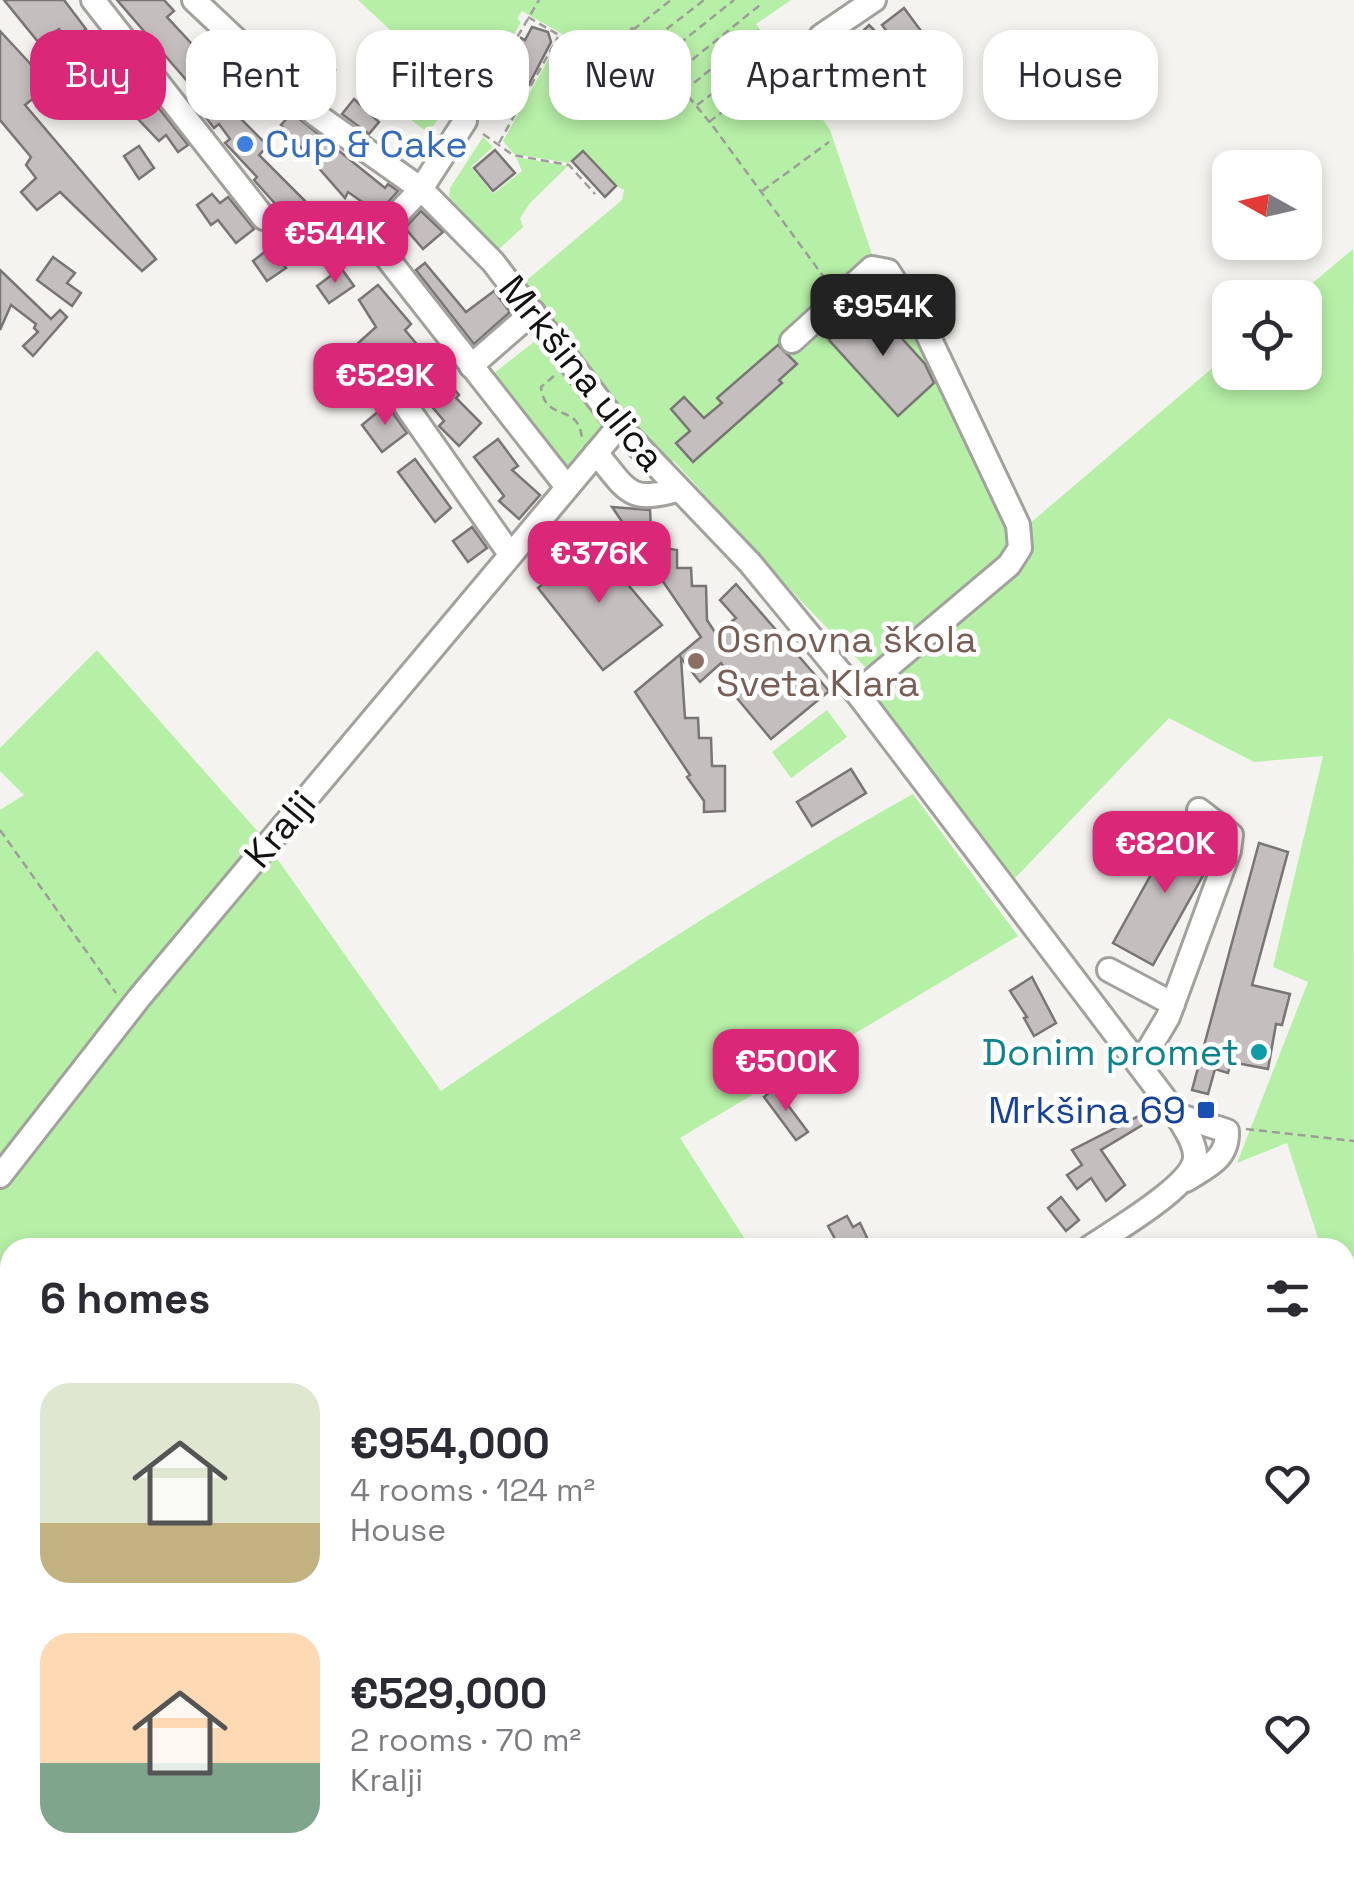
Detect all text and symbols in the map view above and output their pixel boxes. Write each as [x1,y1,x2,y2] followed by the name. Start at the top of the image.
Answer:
[30,30,166,120] chip: Buy
[186,30,336,120] chip: Rent
[356,30,529,120] chip: Filters
[549,30,691,120] chip: New
[711,30,963,120] chip: Apartment
[983,30,1158,120] chip: House
[265,120,468,168] place label: Cup & Cake
[234,133,256,155] marker: Cup & Cake
[1212,150,1322,260] north arrow
[1212,150,1322,390] map controls
[265,201,405,286] pin: €544K
[284,213,386,253] text: €544K
[489,265,675,481] street label: Mrkšina ulica
[813,274,953,359] pin: €954K
[1212,280,1322,390] button: locate
[832,286,934,326] text: €954K
[315,343,455,428] pin: €529K
[335,355,435,395] text: €529K
[529,521,669,606] pin: €376K
[550,533,648,573] text: €376K
[716,615,977,707] place label: Osnovna škola Sveta Klara
[685,650,707,672] marker: Osnovna škola Sveta Klara
[234,780,326,878] street label: Kralji
[1095,811,1235,896] pin: €820K
[1115,823,1215,863] text: €820K
[982,1028,1239,1076] place label: Donim promet
[716,1029,856,1114] pin: €500K
[735,1041,837,1081] text: €500K
[1248,1041,1270,1063] marker: Donim promet
[988,1086,1186,1134] place label: Mrkšina 69
[1195,1099,1217,1121] marker: Mrkšina 69
[1260,1271,1315,1326] icon: filters
[40,1272,210,1325] text: 6 homes
[350,1417,550,1470] text: €954,000
[120,1423,240,1543] icon: home
[1260,1456,1315,1511] icon: heart
[350,1470,595,1510] text: 4 rooms · 124 m²
[350,1510,446,1550] text: House
[350,1667,547,1720] text: €529,000
[120,1673,240,1793] icon: home
[1260,1706,1315,1761] icon: heart
[350,1720,581,1760] text: 2 rooms · 70 m²
[350,1760,423,1800] text: Kralji

